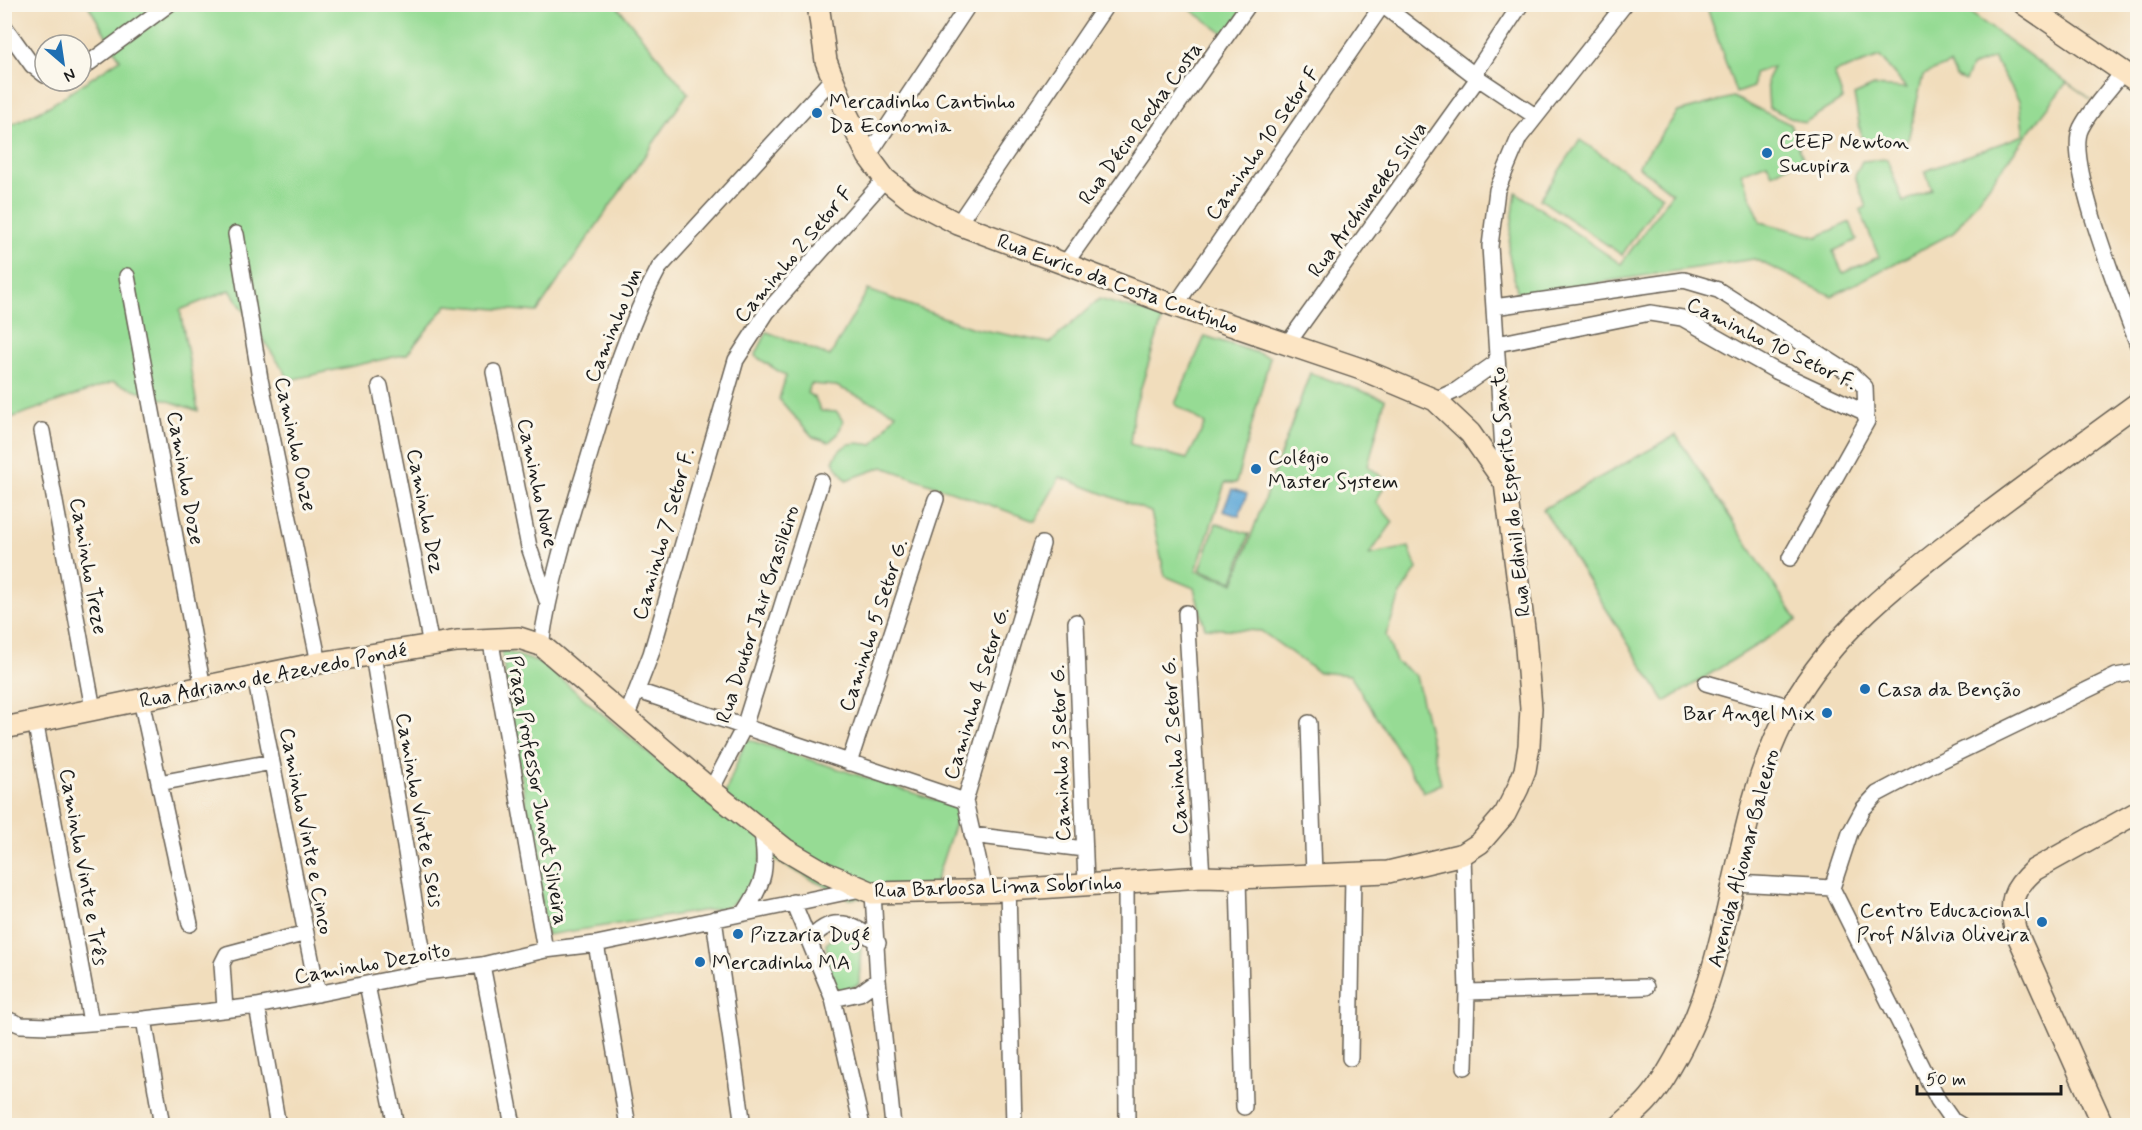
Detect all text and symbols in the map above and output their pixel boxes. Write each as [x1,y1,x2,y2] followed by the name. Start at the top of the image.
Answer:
[33,33,93,93] north arrow
[1072,37,1209,211] street label: Rua Décio Rocha Costa
[1199,61,1326,226] street label: Caminho 10 Setor F
[60,63,79,87] text: N
[829,88,1015,140] place label: Mercadinho Cantinho Da Economia
[810,106,824,120] marker: Mercadinho Cantinho Da Economia
[1302,116,1434,283] street label: Rua Archimedes Silva
[1779,128,1909,180] place label: CEEP Newton Sucupira
[1760,146,1774,160] marker: CEEP Newton Sucupira
[728,180,859,329] street label: Caminho 2 Setor F
[993,227,1242,341] street label: Rua Eurico da Costa Coutinho
[578,264,650,387] street label: Caminho Um
[1682,291,1861,397] street label: Caminho 10 Setor F.
[1484,365,1538,618] street label: Rua Edinil do Esperito Santo
[267,374,323,514] street label: Caminho Onze
[159,409,211,547] street label: Caminho Doze
[510,416,564,551] street label: Caminho Nove
[1268,444,1399,496] place label: Colégio Master System
[626,445,702,623] street label: Caminho 7 Setor F.
[399,447,451,576] street label: Caminho Dez
[1249,462,1263,476] marker: Colégio Master System
[62,496,114,637] street label: Caminho Treze
[709,502,806,727] street label: Rua Doutor Jair Brasileiro
[833,535,915,715] street label: Caminho 5 Setor G.
[937,603,1017,783] street label: Caminho 4 Setor G.
[137,636,409,716] street label: Rua Adriano de Azevedo Pondé
[499,653,575,927] street label: Praça Professor Junot Silveira
[1155,656,1195,836] street label: Caminho 2 Setor G.
[1044,664,1078,842] street label: Caminho 3 Setor G.
[1877,676,2021,704] place label: Casa da Benção
[1858,682,1872,696] marker: Casa da Benção
[1683,700,1815,728] place label: Bar Angel Mix
[1820,706,1834,720] marker: Bar Angel Mix
[388,711,450,910] street label: Caminho Vinte e Seis
[272,725,340,937] street label: Caminho Vinte e Cinco
[1701,746,1787,971] street label: Avenida Aliomar Baleeiro
[52,766,114,968] street label: Caminho Vinte e Três
[874,869,1122,905] street label: Rua Barbosa Lima Sobrinho
[1856,897,2030,949] place label: Centro Educacional Prof Nálvia Oliveira
[2035,915,2049,929] marker: Centro Educacional Prof Nálvia Oliveira
[750,921,870,951] place label: Pizzaria Dugé
[731,927,745,941] marker: Pizzaria Dugé
[292,936,452,991] street label: Caminho Dezoito
[712,949,851,977] place label: Mercadinho MA
[693,955,707,969] marker: Mercadinho MA
[1917,1058,2061,1096] scale bar
[1926,1068,1966,1092] text: 50 m

